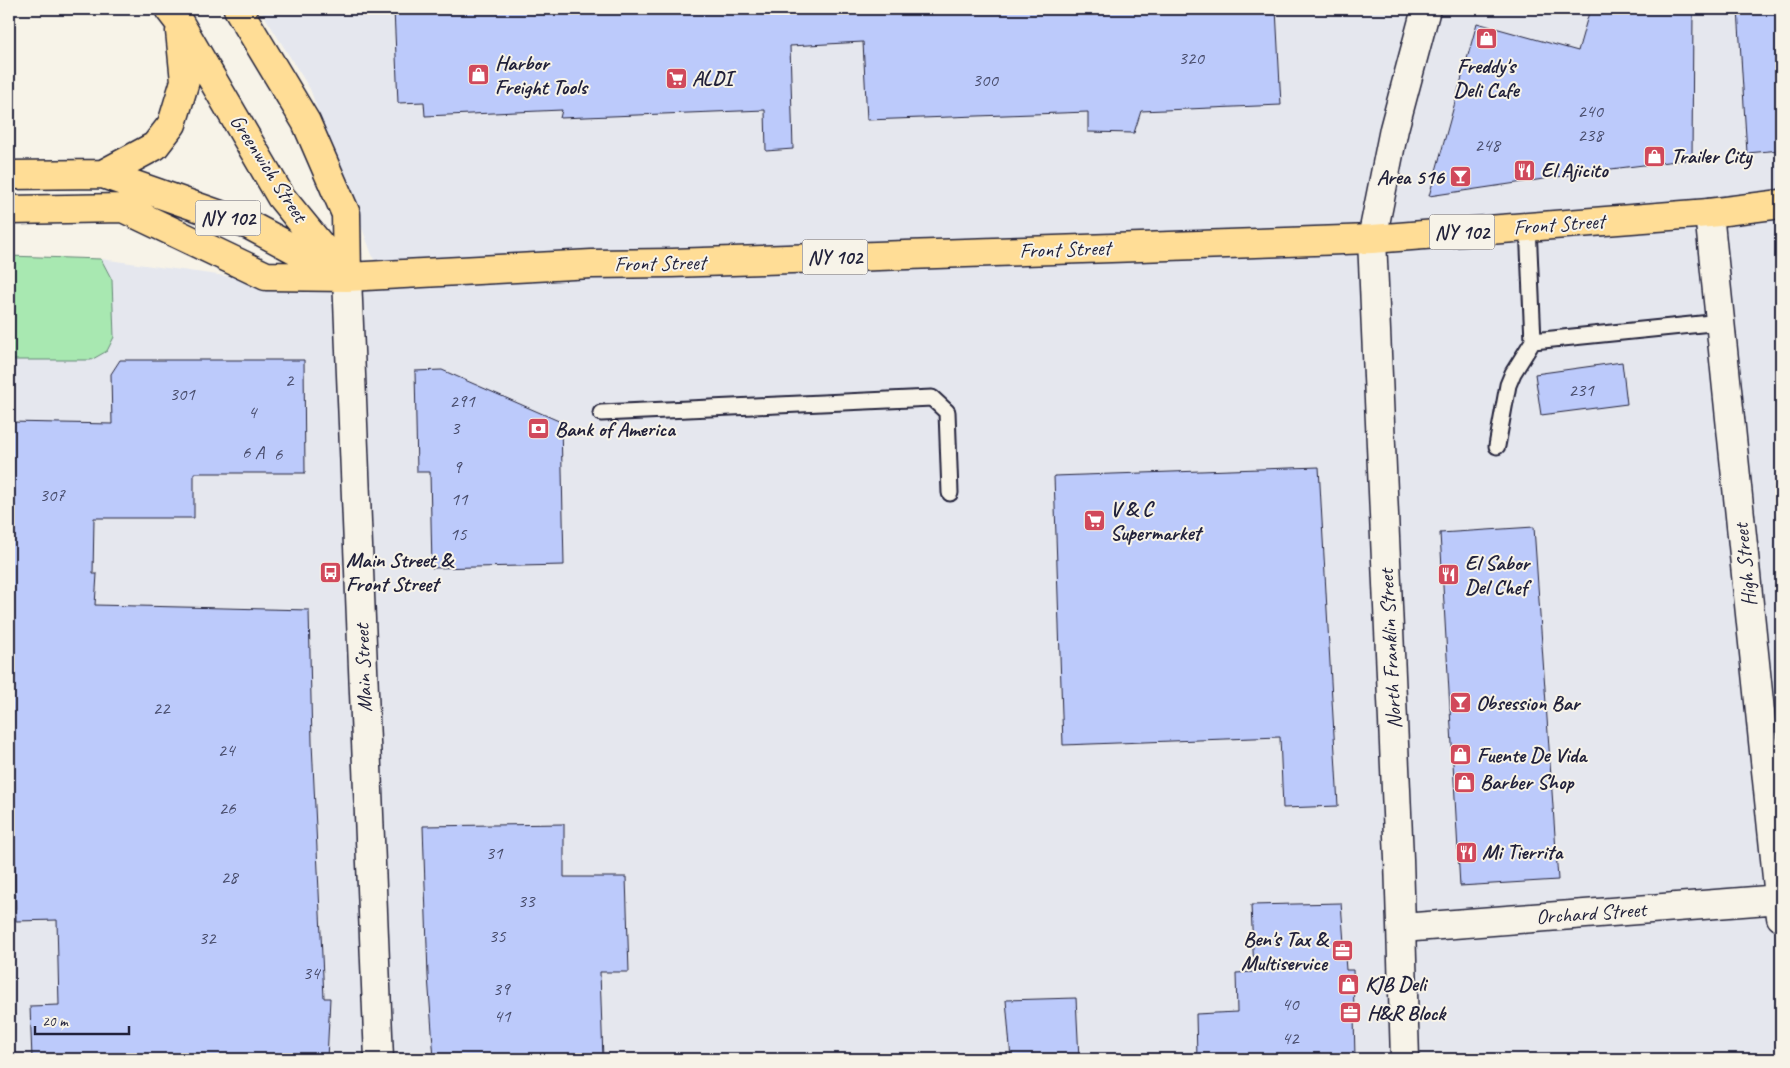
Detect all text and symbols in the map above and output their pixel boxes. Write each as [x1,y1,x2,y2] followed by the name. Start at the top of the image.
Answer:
[1474,27,1498,51] shop icon: Freddy's Deli Cafe
[1178,46,1205,70] house number: 320
[495,50,590,100] place label: Harbor Freight Tools
[1453,53,1521,103] place label: Freddy's Deli Cafe
[467,63,491,87] shop icon: Harbor Freight Tools
[692,65,737,91] place label: ALDI
[664,66,688,90] supermarket icon: ALDI
[972,68,999,92] house number: 300
[1577,99,1604,123] house number: 240
[225,109,315,228] street label: Greenwich Street
[1577,123,1605,147] house number: 238
[1474,133,1502,157] house number: 248
[1671,143,1753,170] place label: Trailer City
[1643,144,1667,168] shop icon: Trailer City
[1541,157,1609,183] place label: El Ajicito
[1513,158,1537,182] restaurant icon: El Ajicito
[1377,164,1446,190] place label: Area 516
[1448,165,1472,189] bar icon: Area 516
[196,200,260,236] road number: NY 102
[1513,208,1608,240] street label: Front Street
[1430,214,1494,250] road number: NY 102
[1019,234,1114,264] street label: Front Street
[802,240,868,274] road number: NY 102
[614,249,709,277] street label: Front Street
[285,368,295,392] house number: 2
[1568,378,1595,402] house number: 231
[169,382,196,406] house number: 301
[449,389,476,413] house number: 291
[248,400,259,424] house number: 4
[451,416,461,440] house number: 3
[555,416,676,442] place label: Bank of America
[527,417,551,441] bank icon: Bank of America
[242,440,266,464] house number: 6 A
[274,442,284,466] house number: 6
[453,455,463,479] house number: 9
[39,483,66,507] house number: 307
[450,487,469,511] house number: 11
[1110,496,1203,546] place label: V & C Supermarket
[1082,509,1106,533] supermarket icon: V & C Supermarket
[1728,520,1762,608] street label: High Street
[449,522,468,546] house number: 15
[346,547,455,597] place label: Main Street & Front Street
[1465,550,1533,600] place label: El Sabor Del Chef
[318,560,342,584] bus stop icon: Main Street & Front Street
[1437,563,1461,587] restaurant icon: El Sabor Del Chef
[1373,567,1407,729] street label: North Franklin Street
[348,621,378,712] street label: Main Street
[1476,690,1582,716] place label: Obsession Bar
[1448,691,1472,715] bar icon: Obsession Bar
[152,696,171,720] house number: 22
[217,738,237,762] house number: 24
[1477,742,1589,768] place label: Fuente De Vida
[1449,743,1473,767] shop icon: Fuente De Vida
[1480,769,1575,795] place label: Barber Shop
[1452,770,1476,794] shop icon: Barber Shop
[218,796,237,820] house number: 26
[1482,839,1564,865] place label: Mi Tierrita
[1454,840,1478,864] restaurant icon: Mi Tierrita
[485,841,504,865] house number: 31
[220,865,240,889] house number: 28
[517,889,536,913] house number: 33
[1535,896,1649,930] street label: Orchard Street
[488,924,507,948] house number: 35
[198,926,217,950] house number: 32
[1241,926,1330,976] place label: Ben's Tax & Multiservice
[1331,939,1355,963] office icon: Ben's Tax & Multiservice
[302,961,322,985] house number: 34
[1365,971,1429,997] place label: KJB Deli
[1337,972,1361,996] shop icon: KJB Deli
[492,977,511,1001] house number: 39
[1281,992,1300,1016] house number: 40
[1367,1000,1447,1026] place label: H&R Block
[1339,1001,1363,1025] office icon: H&R Block
[35,1003,129,1035] scale bar
[493,1004,512,1028] house number: 41
[42,1012,69,1031] text: 20 m
[1281,1026,1300,1050] house number: 42

